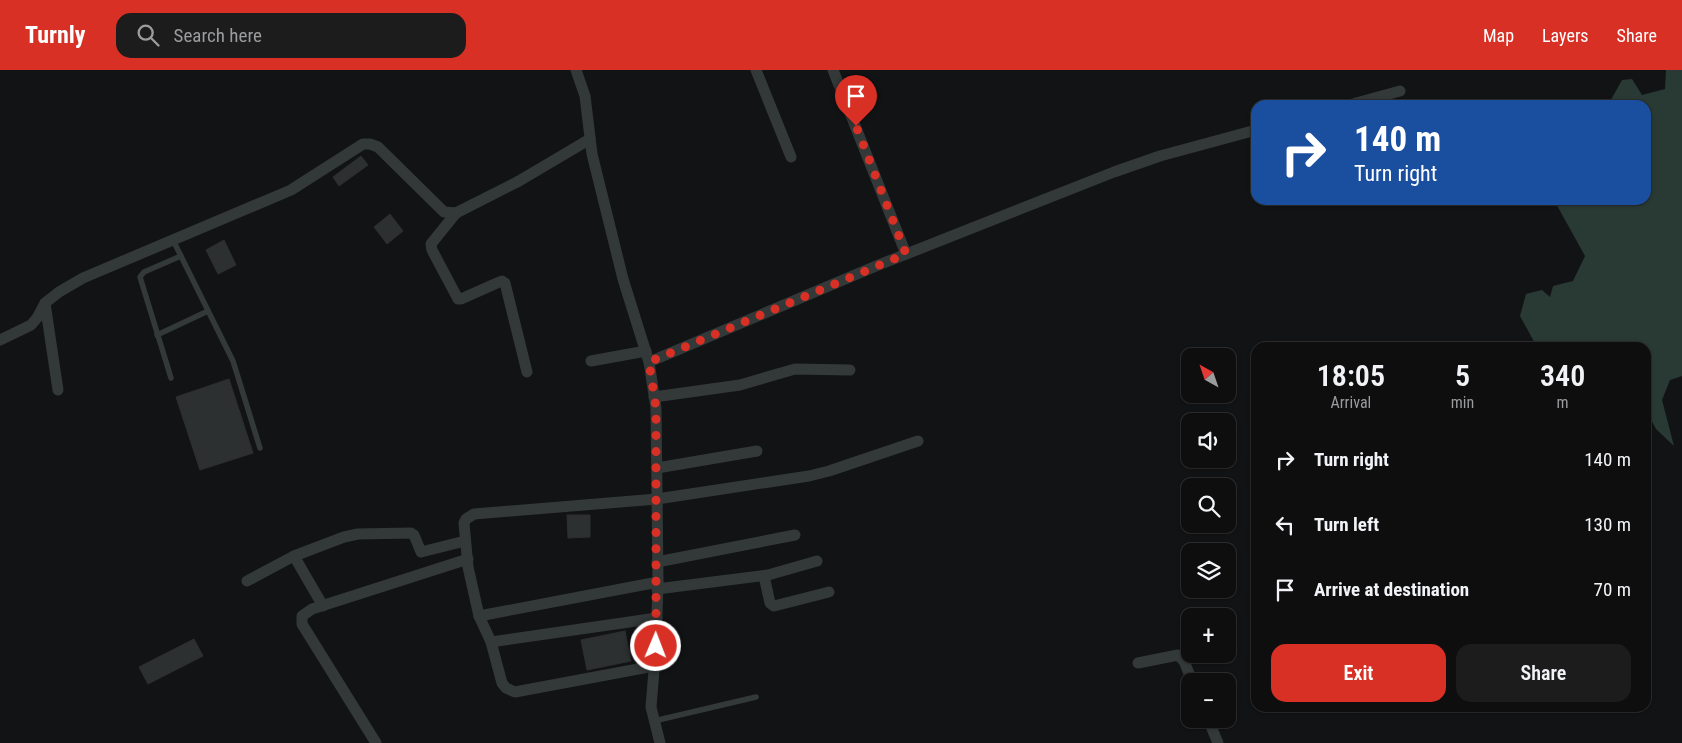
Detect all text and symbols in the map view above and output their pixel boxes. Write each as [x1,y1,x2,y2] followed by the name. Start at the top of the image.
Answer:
[116,13,466,58] search box
[25,21,86,49] text: Turnly
[134,21,162,49] icon: search
[174,24,262,47] text: Search here
[1483,25,1514,46] text: Map
[1542,25,1589,46] text: Layers
[1617,25,1657,46] text: Share
[835,75,877,126] pin
[842,82,870,110] icon: arrive
[1354,119,1441,160] text: 140 m
[1271,120,1336,185] icon: right
[1354,161,1437,186] text: Turn right
[1181,348,1236,402] north arrow
[1181,348,1236,728] map controls
[1317,358,1385,393] text: 18:05
[1455,358,1470,393] text: 5
[1540,358,1585,393] text: 340
[1331,393,1371,412] text: Arrival
[1451,393,1474,412] text: min
[1557,393,1569,412] text: m
[1181,413,1236,468] button: sound
[1271,446,1299,474] icon: right
[1314,448,1389,471] text: Turn right
[1584,448,1631,471] text: 140 m
[1181,478,1236,533] button: search
[1271,511,1299,539] icon: left
[1314,513,1379,536] text: Turn left
[1584,513,1631,536] text: 130 m
[1181,543,1236,598] button: layers
[1271,576,1299,604] icon: arrive
[1314,578,1469,601] text: Arrive at destination
[1594,578,1631,601] text: 70 m
[1181,608,1236,663] button: +
[629,619,681,671] position arrow
[1271,644,1446,702] button: Exit
[1456,644,1631,702] button: Share
[1181,673,1236,728] button: −

